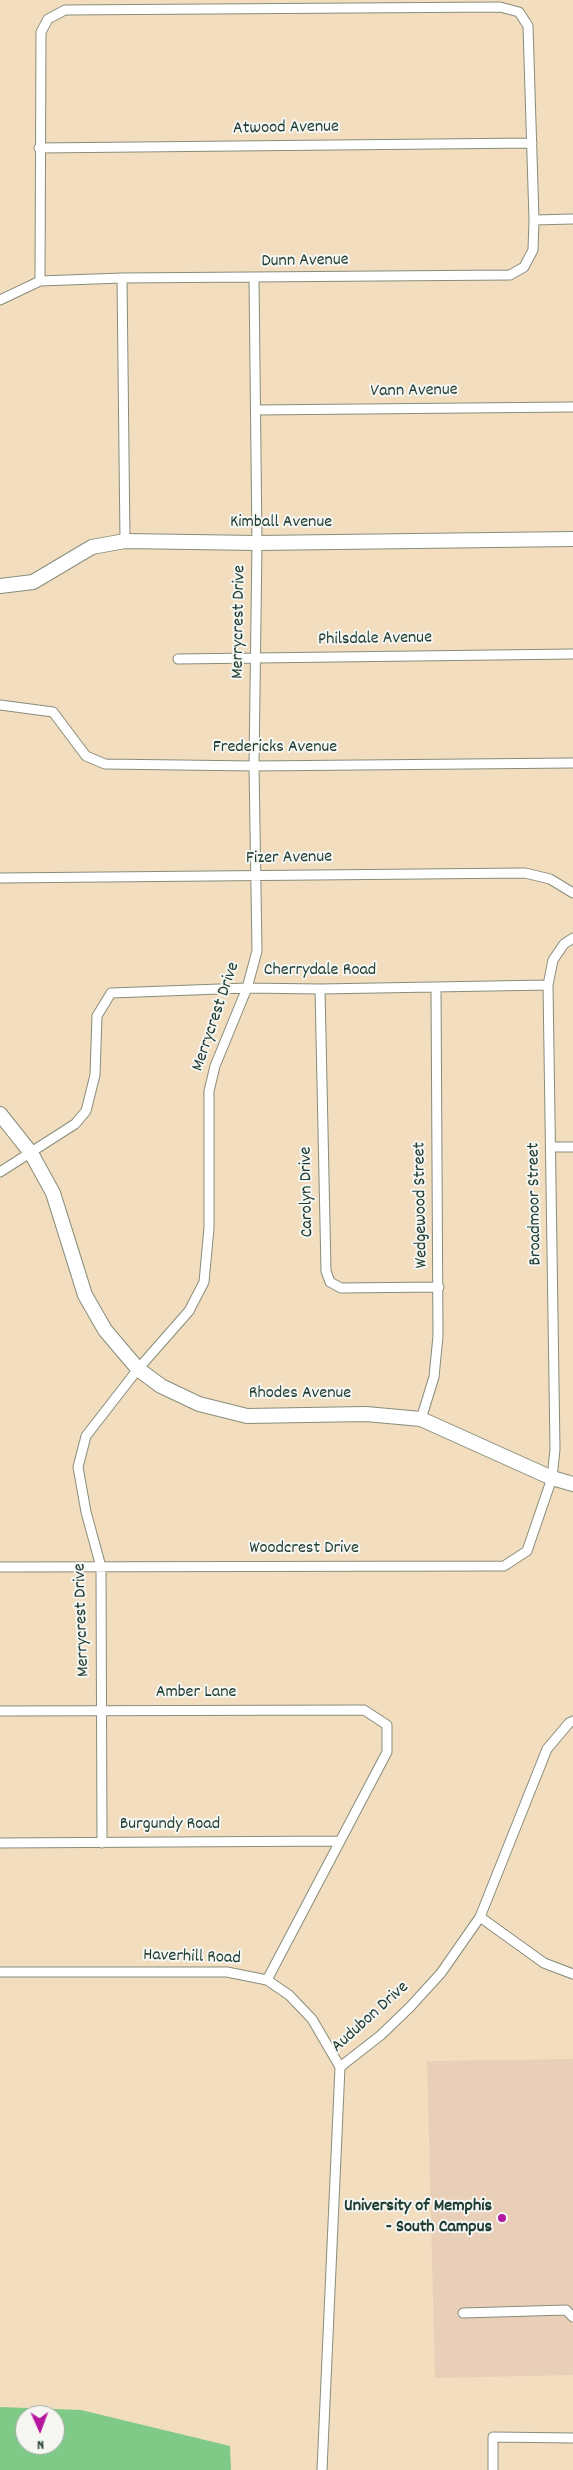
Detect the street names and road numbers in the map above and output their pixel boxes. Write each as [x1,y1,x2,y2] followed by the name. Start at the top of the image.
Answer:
[233,117,339,141] street label: Atwood Avenue
[261,250,349,274] street label: Dunn Avenue
[370,380,458,404] street label: Vann Avenue
[230,513,332,535] street label: Kimball Avenue
[228,565,252,679] street label: Merrycrest Drive
[318,628,432,652] street label: Philsdale Avenue
[213,738,337,760] street label: Fredericks Avenue
[246,847,332,871] street label: Fizer Avenue
[188,960,246,1074] street label: Merrycrest Drive
[264,961,376,983] street label: Cherrydale Road
[410,1142,434,1268] street label: Wedgewood Street
[524,1142,548,1266] street label: Broadmoor Street
[296,1146,320,1238] street label: Carolyn Drive
[249,1384,351,1406] street label: Rhodes Avenue
[249,1539,359,1561] street label: Woodcrest Drive
[70,1563,96,1677] street label: Merrycrest Drive
[156,1683,236,1705] street label: Amber Lane
[120,1815,220,1837] street label: Burgundy Road
[143,1946,241,1970] street label: Haverhill Road
[328,1978,414,2058] street label: Audubon Drive

